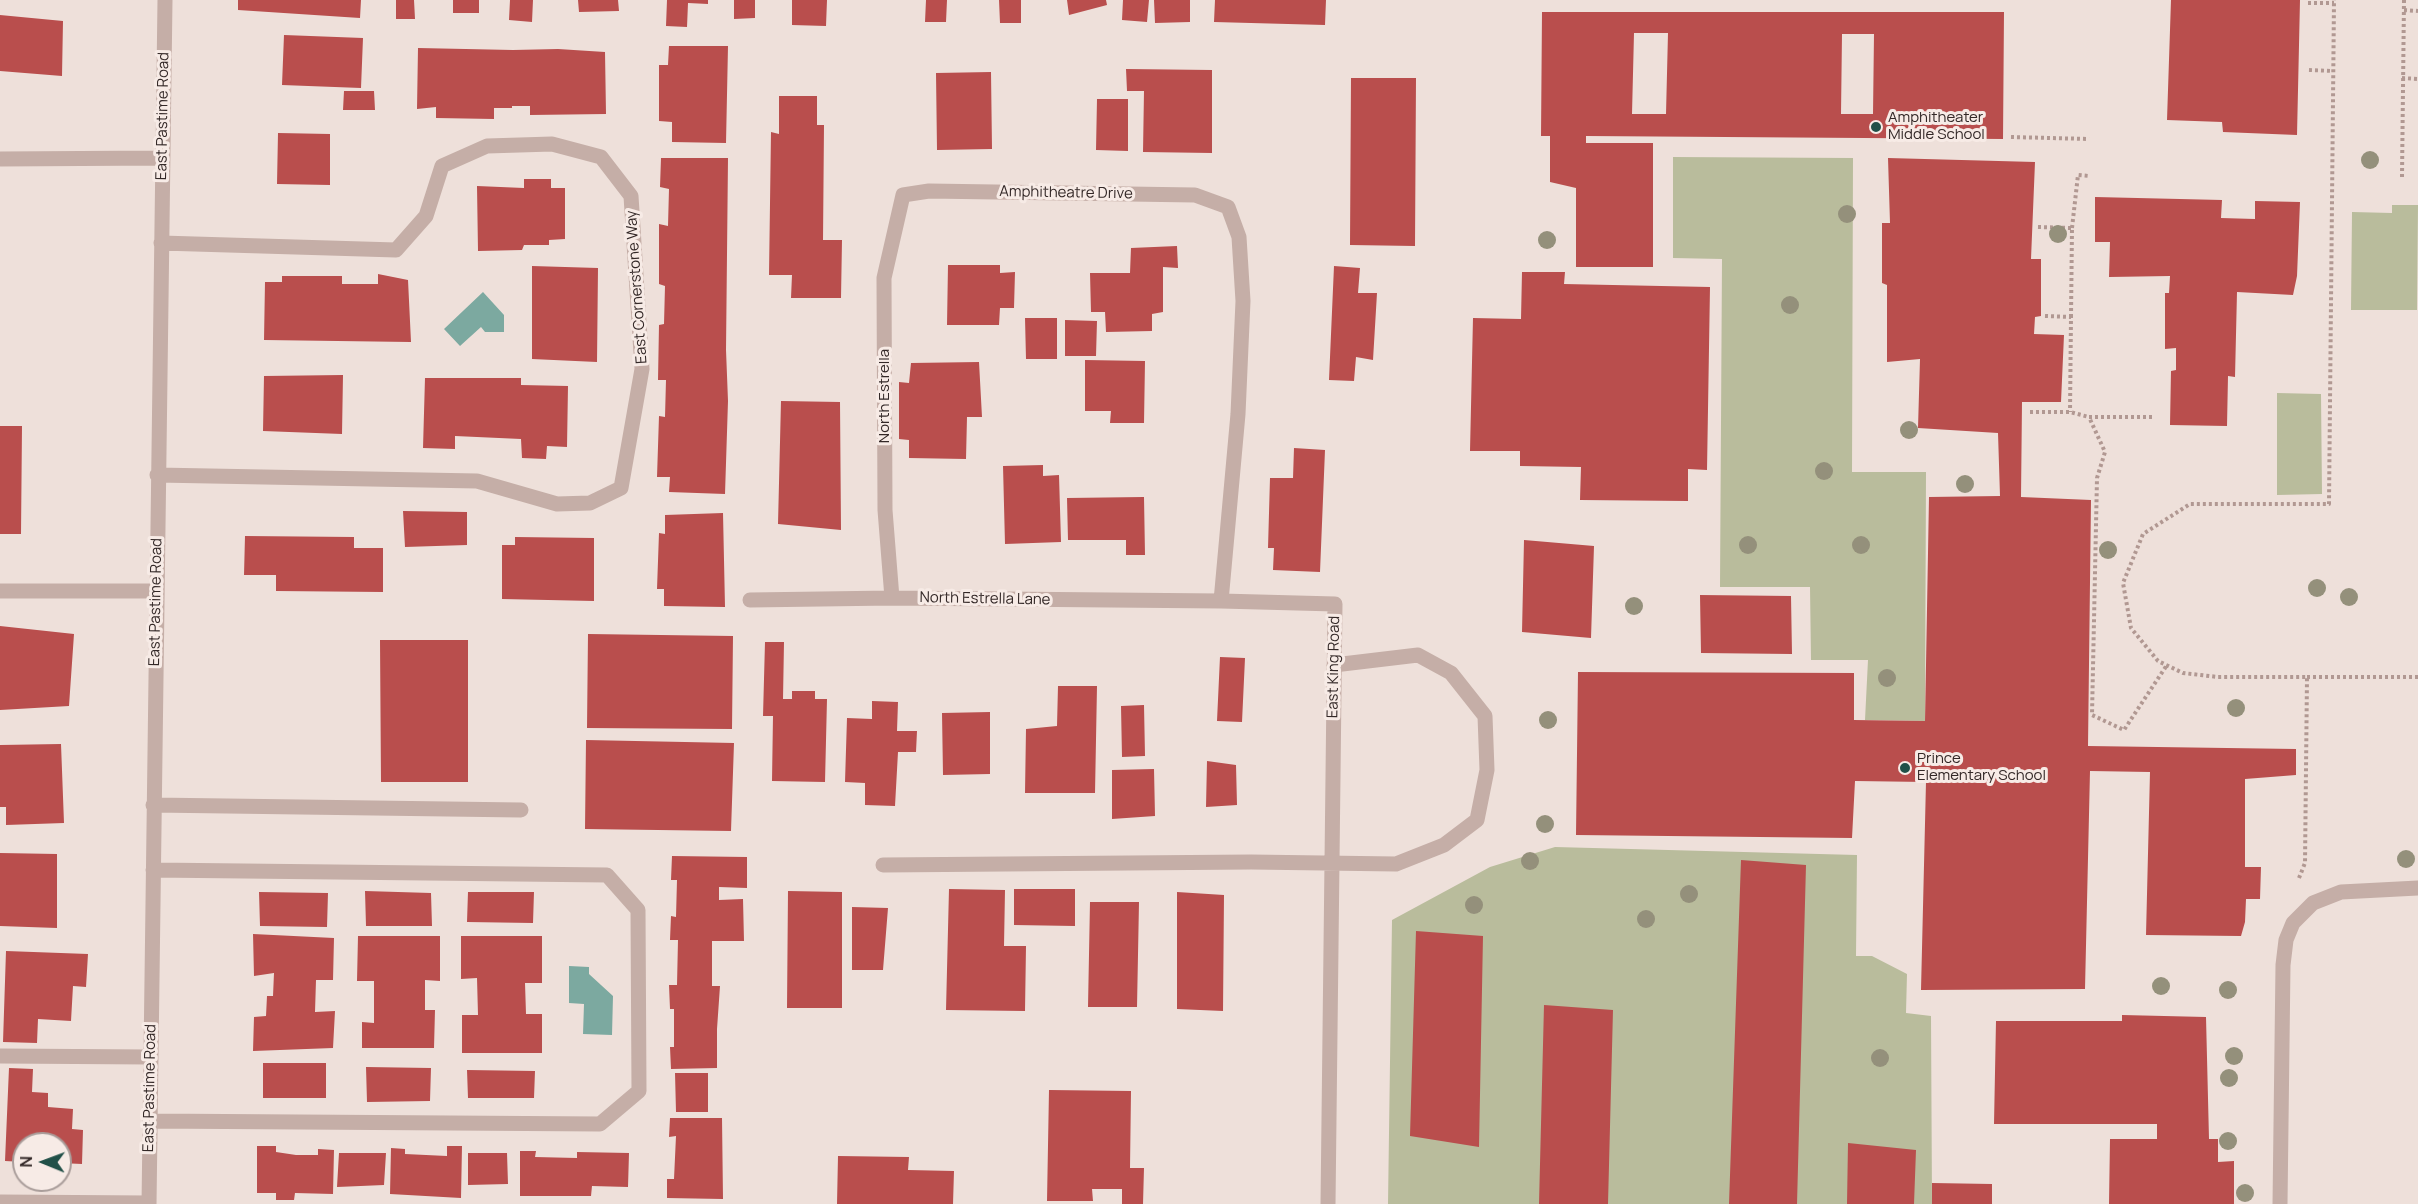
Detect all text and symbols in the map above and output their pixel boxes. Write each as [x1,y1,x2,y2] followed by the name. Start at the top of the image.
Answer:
[153,52,173,180] street label: East Pastime Road
[1888,109,1985,144] place label: Amphitheater Middle School
[1869,120,1883,134] marker: Amphitheater Middle School
[999,183,1133,203] street label: Amphitheatre Drive
[623,210,651,364] street label: East Cornerstone Way
[876,349,894,443] street label: North Estrella
[146,538,166,666] street label: East Pastime Road
[919,589,1051,609] street label: North Estrella Lane
[1324,616,1344,718] street label: East King Road
[1917,750,2046,785] place label: Prince Elementary School
[1898,761,1912,775] marker: Prince Elementary School
[140,1024,160,1152] street label: East Pastime Road
[12,1132,72,1192] north arrow
[15,1156,37,1168] text: N

